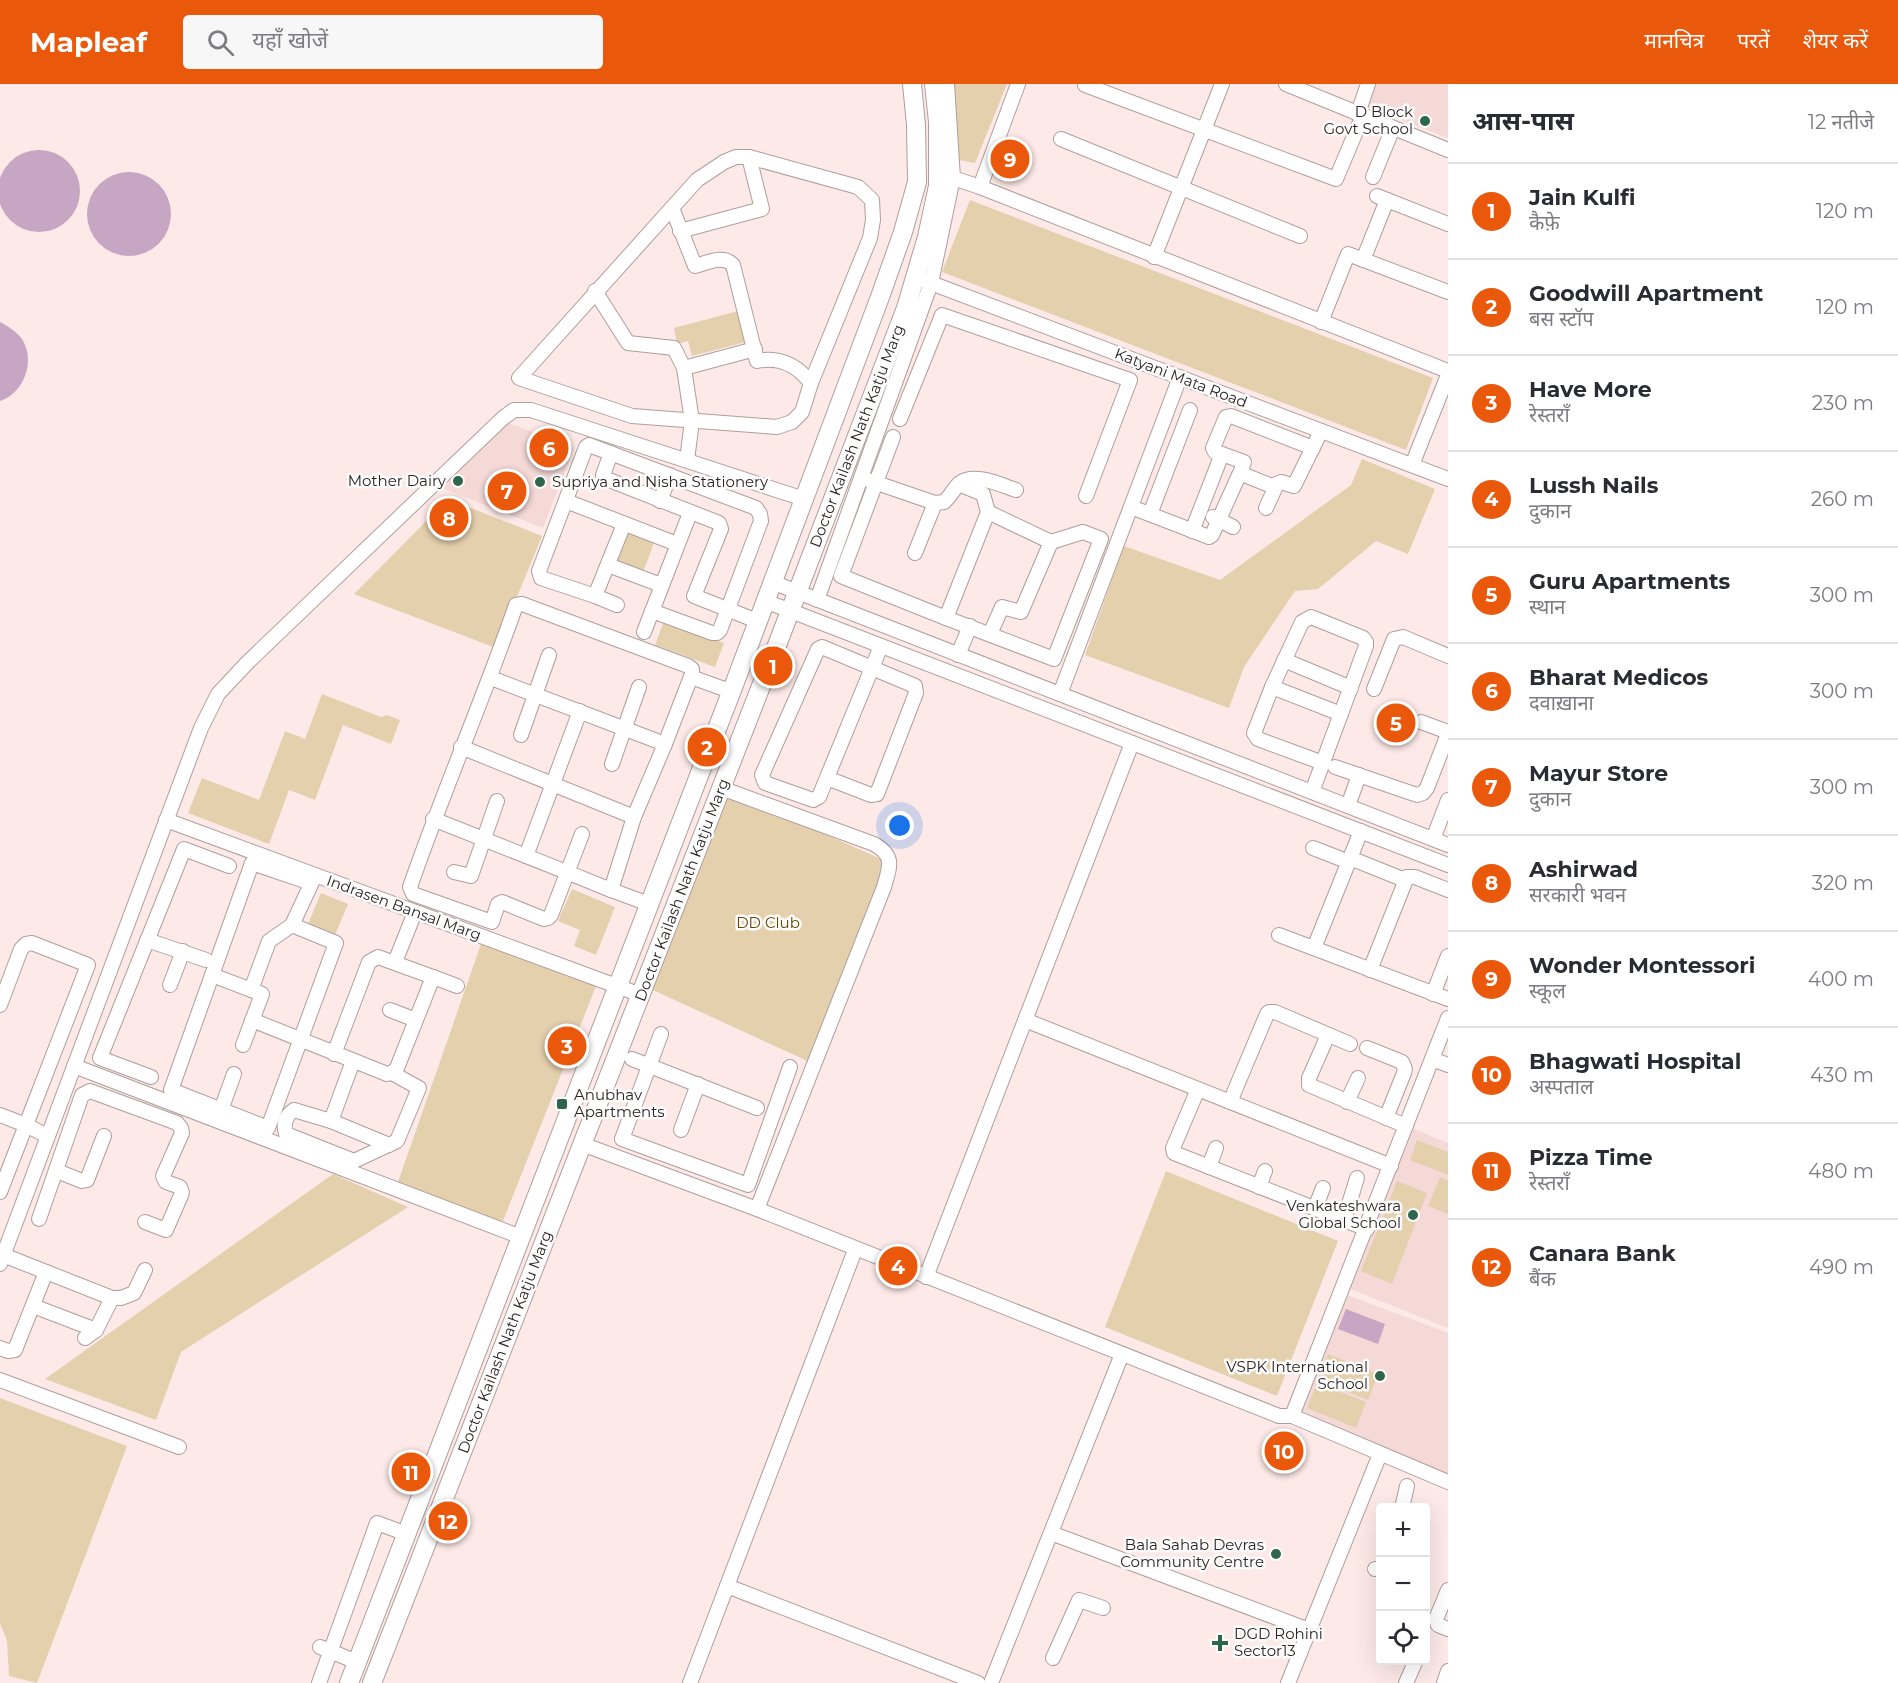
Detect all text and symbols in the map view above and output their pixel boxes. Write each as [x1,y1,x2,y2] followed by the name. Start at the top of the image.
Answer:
[183,15,603,69] search box
[30,25,147,59] text: Mapleaf
[204,26,237,59] icon: search
[252,27,328,54] text: यहाँ खोजें
[1644,28,1704,53] text: मानचित्र
[1737,28,1770,53] text: परतें
[1803,28,1868,53] text: शेयर करें
[1323,102,1413,138] place label: D Block Govt School
[1472,105,1574,137] text: आस-पास
[1808,110,1874,134] text: 12 नतीजे
[1418,114,1432,128] marker: D Block Govt School
[990,136,1030,182] pin: 9
[1529,184,1635,211] text: Jain Kulfi
[1488,199,1495,223] text: 1
[1816,199,1874,223] text: 120 m
[1529,211,1560,235] text: कैफ़े
[1529,280,1763,307] text: Goodwill Apartment
[1486,295,1497,319] text: 2
[1816,295,1874,319] text: 120 m
[1529,307,1594,331] text: बस स्टॉप
[805,322,908,550] street label: Doctor Kailash Nath Katju Marg
[1112,343,1250,412] street label: Katyani Mata Road
[1529,376,1652,403] text: Have More
[1486,391,1497,415] text: 3
[1812,391,1874,415] text: 230 m
[1529,403,1570,427] text: रेस्तराँ
[530,426,568,470] pin: 6
[488,468,526,514] pin: 7
[348,471,447,490] place label: Mother Dairy
[552,472,769,491] place label: Supriya and Nisha Stationery
[1529,472,1658,499] text: Lussh Nails
[451,474,465,488] marker: Mother Dairy
[533,475,547,489] marker: Supriya and Nisha Stationery
[1485,487,1498,511] text: 4
[1811,487,1874,511] text: 260 m
[430,496,468,540] pin: 8
[1529,499,1571,523] text: दुकान
[1529,568,1730,595] text: Guru Apartments
[1486,583,1497,607] text: 5
[1810,583,1874,607] text: 300 m
[1529,595,1565,619] text: स्थान
[754,644,792,688] pin: 1
[1529,664,1708,691] text: Bharat Medicos
[1485,679,1498,703] text: 6
[1810,679,1874,703] text: 300 m
[1529,691,1594,715] text: दवाख़ाना
[1376,700,1416,746] pin: 5
[688,724,726,770] pin: 2
[1529,760,1668,787] text: Mayur Store
[1485,775,1498,799] text: 7
[1810,775,1874,799] text: 300 m
[630,776,733,1004] street label: Doctor Kailash Nath Katju Marg
[1529,787,1571,811] text: दुकान
[885,811,914,840] your location
[1529,856,1638,883] text: Ashirwad
[324,871,484,944] street label: Indrasen Bansal Marg
[1485,871,1498,895] text: 8
[1812,871,1874,895] text: 320 m
[1529,883,1626,907] text: सरकारी भवन
[736,913,800,932] park label: DD Club
[1529,952,1755,979] text: Wonder Montessori
[1485,967,1498,991] text: 9
[1808,967,1874,991] text: 400 m
[1529,979,1566,1003] text: स्कूल
[548,1024,586,1068] pin: 3
[1529,1048,1741,1075] text: Bhagwati Hospital
[1481,1063,1502,1087] text: 10
[1810,1063,1874,1087] text: 430 m
[1529,1075,1594,1099] text: अस्पताल
[574,1085,665,1121] place label: Anubhav Apartments
[555,1097,569,1111] marker: Anubhav Apartments
[1529,1144,1653,1171] text: Pizza Time
[1484,1159,1499,1183] text: 11
[1808,1159,1874,1183] text: 480 m
[1529,1171,1570,1195] text: रेस्तराँ
[1286,1196,1401,1232] place label: Venkateshwara Global School
[1406,1208,1420,1222] marker: Venkateshwara Global School
[453,1228,556,1456] street label: Doctor Kailash Nath Katju Marg
[1529,1240,1676,1267] text: Canara Bank
[878,1244,918,1288] pin: 4
[1482,1255,1501,1279] text: 12
[1809,1255,1874,1279] text: 490 m
[1529,1267,1556,1291] text: बैंक
[1226,1357,1368,1393] place label: VSPK International School
[1373,1369,1387,1383] marker: VSPK International School
[1264,1428,1304,1474] pin: 10
[392,1450,430,1494] pin: 11
[428,1498,468,1544] pin: 12
[1376,1503,1430,1665] map controls
[1376,1503,1430,1557] button: +
[1120,1535,1264,1571] place label: Bala Sahab Devras Community Centre
[1269,1547,1283,1561] marker: Bala Sahab Devras Community Centre
[1376,1557,1430,1611] button: −
[1376,1611,1430,1665] button: locate
[1234,1624,1323,1660] place label: DGD Rohini Sector13
[1211,1634,1229,1652] marker: DGD Rohini Sector13

